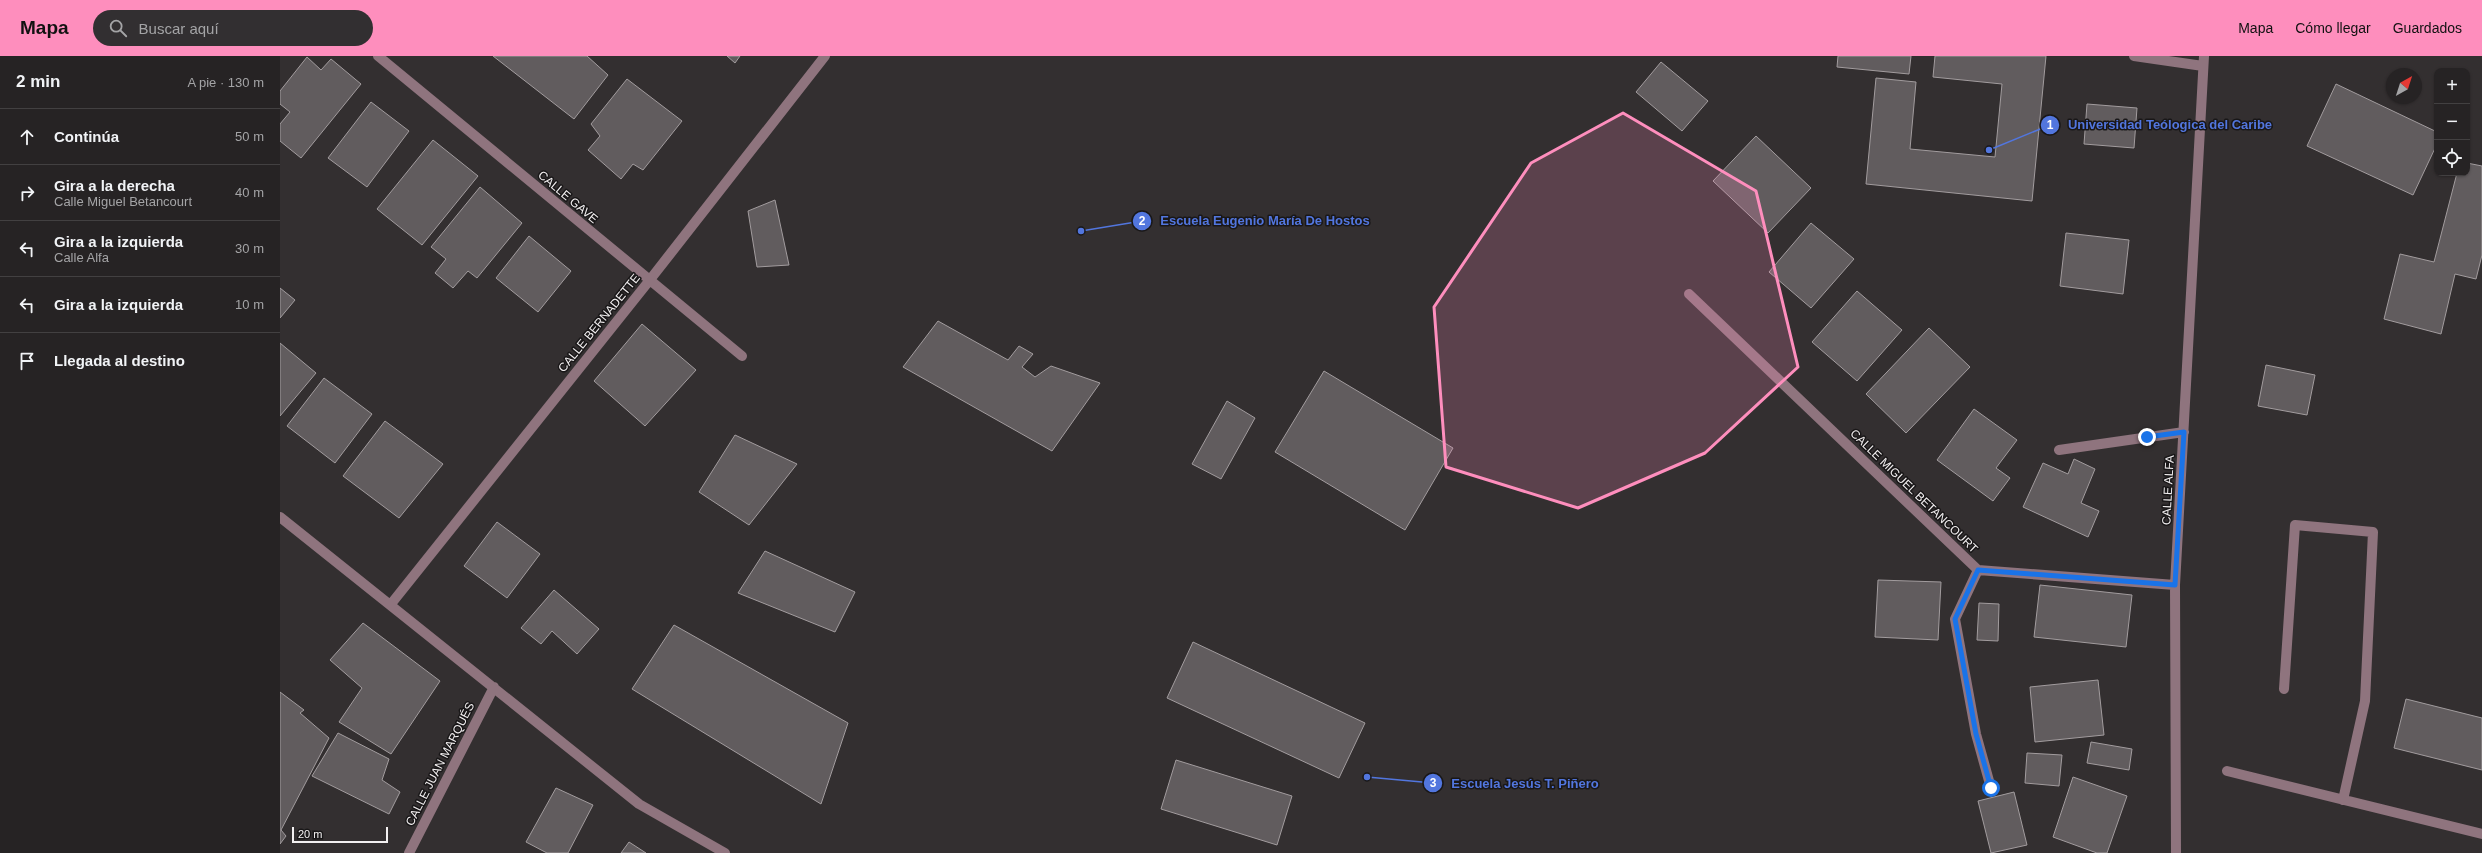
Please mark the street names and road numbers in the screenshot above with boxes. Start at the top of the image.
street label: CALLE GAVE [535,168,601,226]
street label: CALLE BERNADETTE [555,271,643,375]
street label: CALLE MIGUEL BETANCOURT [1847,426,1981,556]
street label: CALLE ALFA [2159,455,2177,525]
street label: CALLE JUAN MARQUÉS [402,699,477,828]

